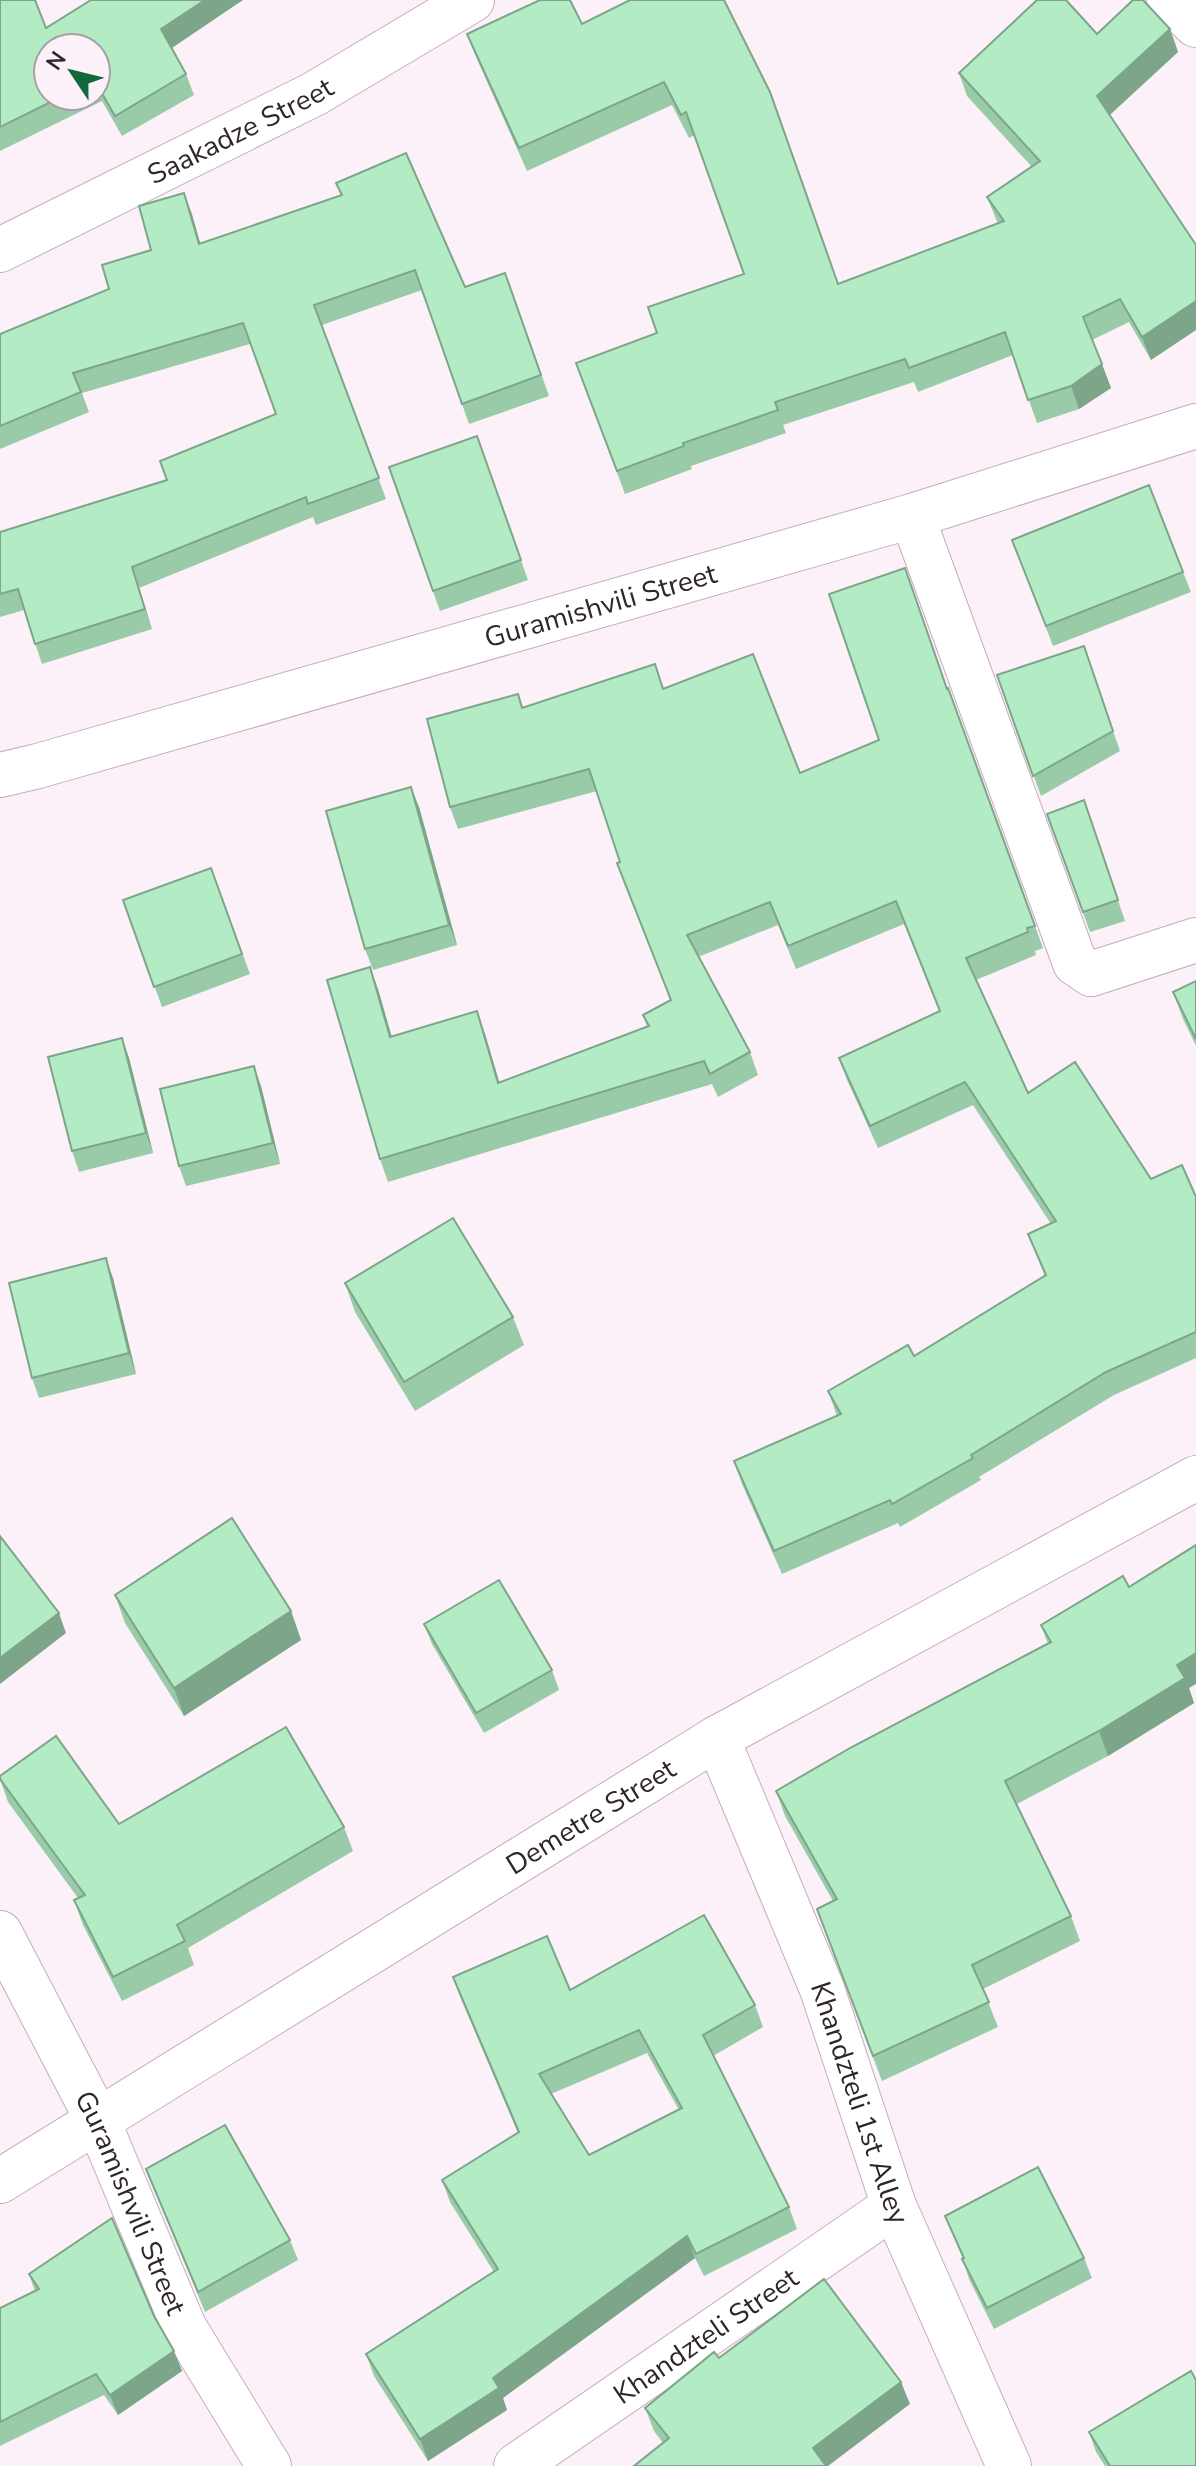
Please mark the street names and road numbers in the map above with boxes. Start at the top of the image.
street label: Saakadze Street [141,69,341,194]
street label: Guramishvili Street [480,555,721,657]
street label: Demetre Street [499,1750,683,1884]
street label: Khandzteli 1st Alley [801,1977,918,2231]
street label: Guramishvili Street [66,2084,195,2321]
street label: Khandzteli Street [606,2259,806,2413]

